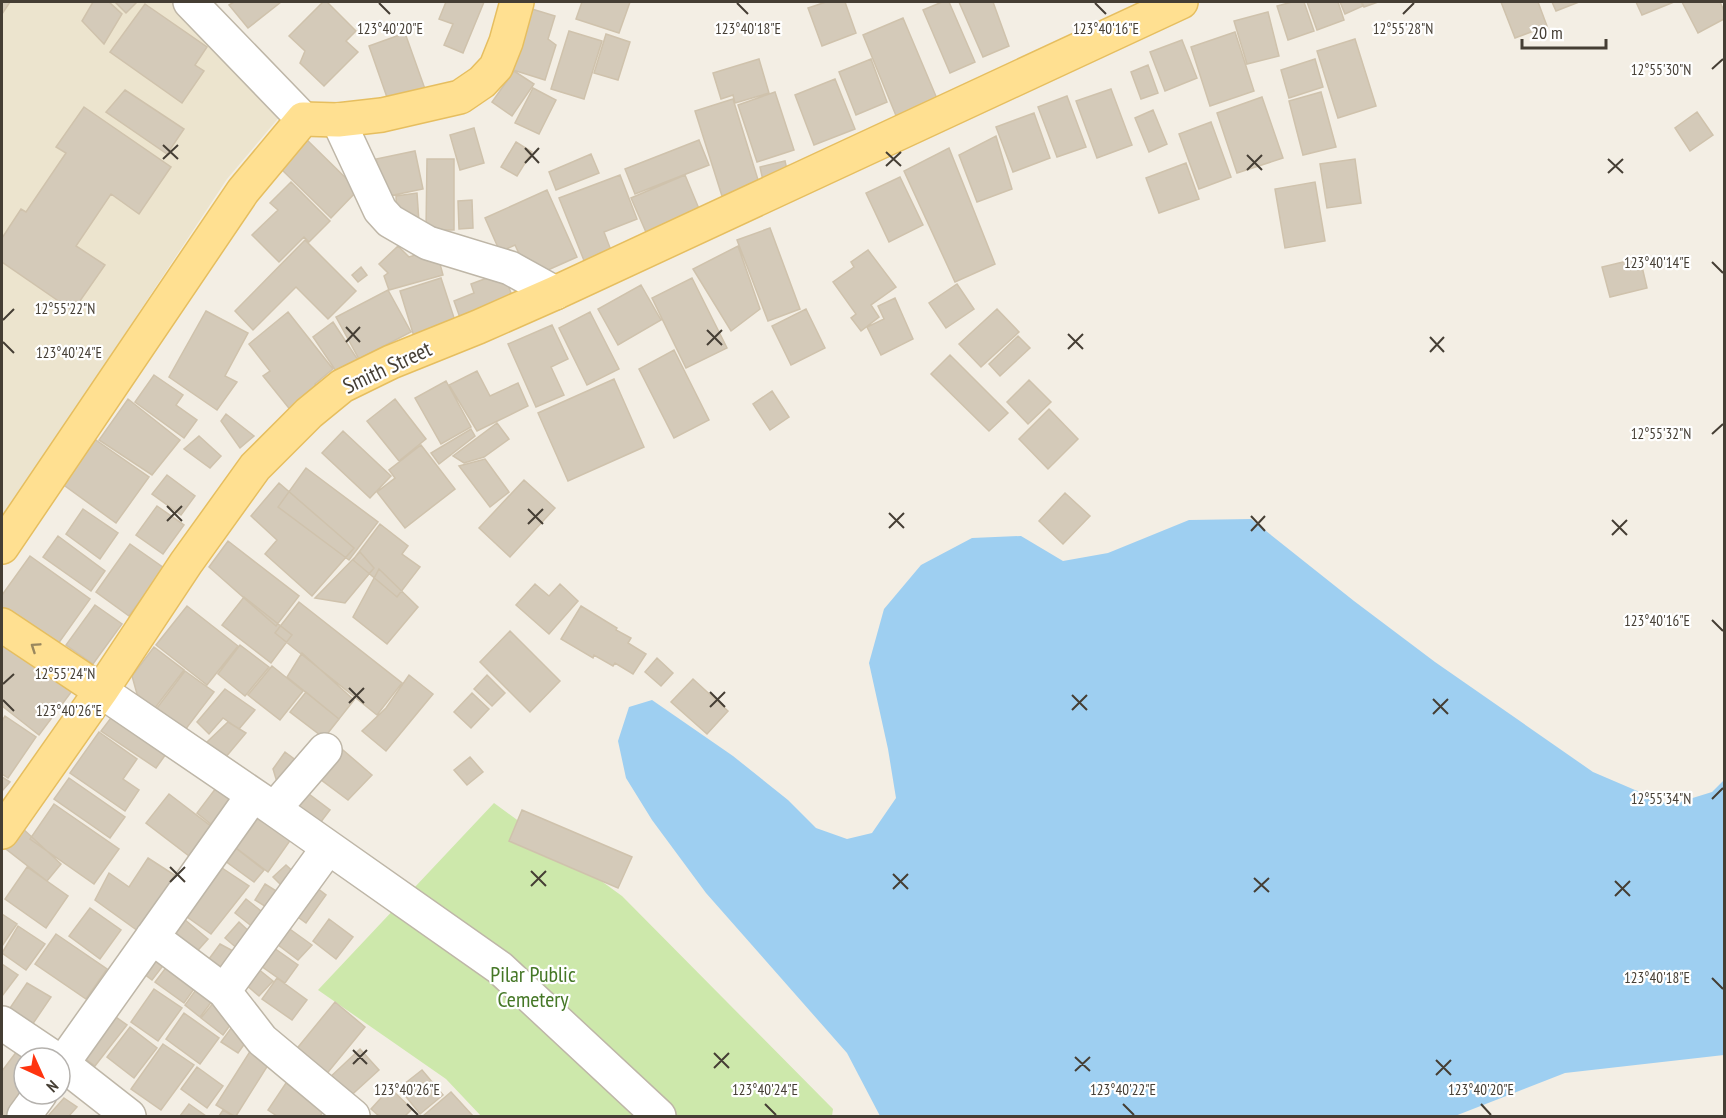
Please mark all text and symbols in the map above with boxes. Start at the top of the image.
scale bar [1522,12,1606,50]
text: 123°40'20"E [357,19,423,38]
text: 123°40'18"E [715,19,781,38]
text: 123°40'16"E [1073,19,1139,38]
text: 12°55'28"N [1373,19,1433,38]
text: 20 m [1531,21,1563,44]
text: 12°55'30"N [1631,60,1691,79]
text: 123°40'14"E [1624,253,1690,272]
text: 12°55'22"N [35,299,95,318]
street label: Smith Street [338,334,436,400]
text: 123°40'24"E [36,343,102,362]
text: 12°55'32"N [1631,424,1691,443]
text: 123°40'16"E [1624,611,1690,630]
one-way arrow [31,643,42,654]
text: 12°55'24"N [35,664,95,683]
text: 123°40'26"E [36,701,102,720]
text: 12°55'34"N [1631,789,1691,808]
park label: Pilar Public Cemetery [490,960,576,1013]
text: 123°40'18"E [1624,968,1690,987]
north arrow [12,1046,72,1106]
text: N [42,1076,63,1097]
text: 123°40'26"E [374,1080,440,1099]
text: 123°40'24"E [732,1080,798,1099]
text: 123°40'22"E [1090,1080,1156,1099]
text: 123°40'20"E [1448,1080,1514,1099]

